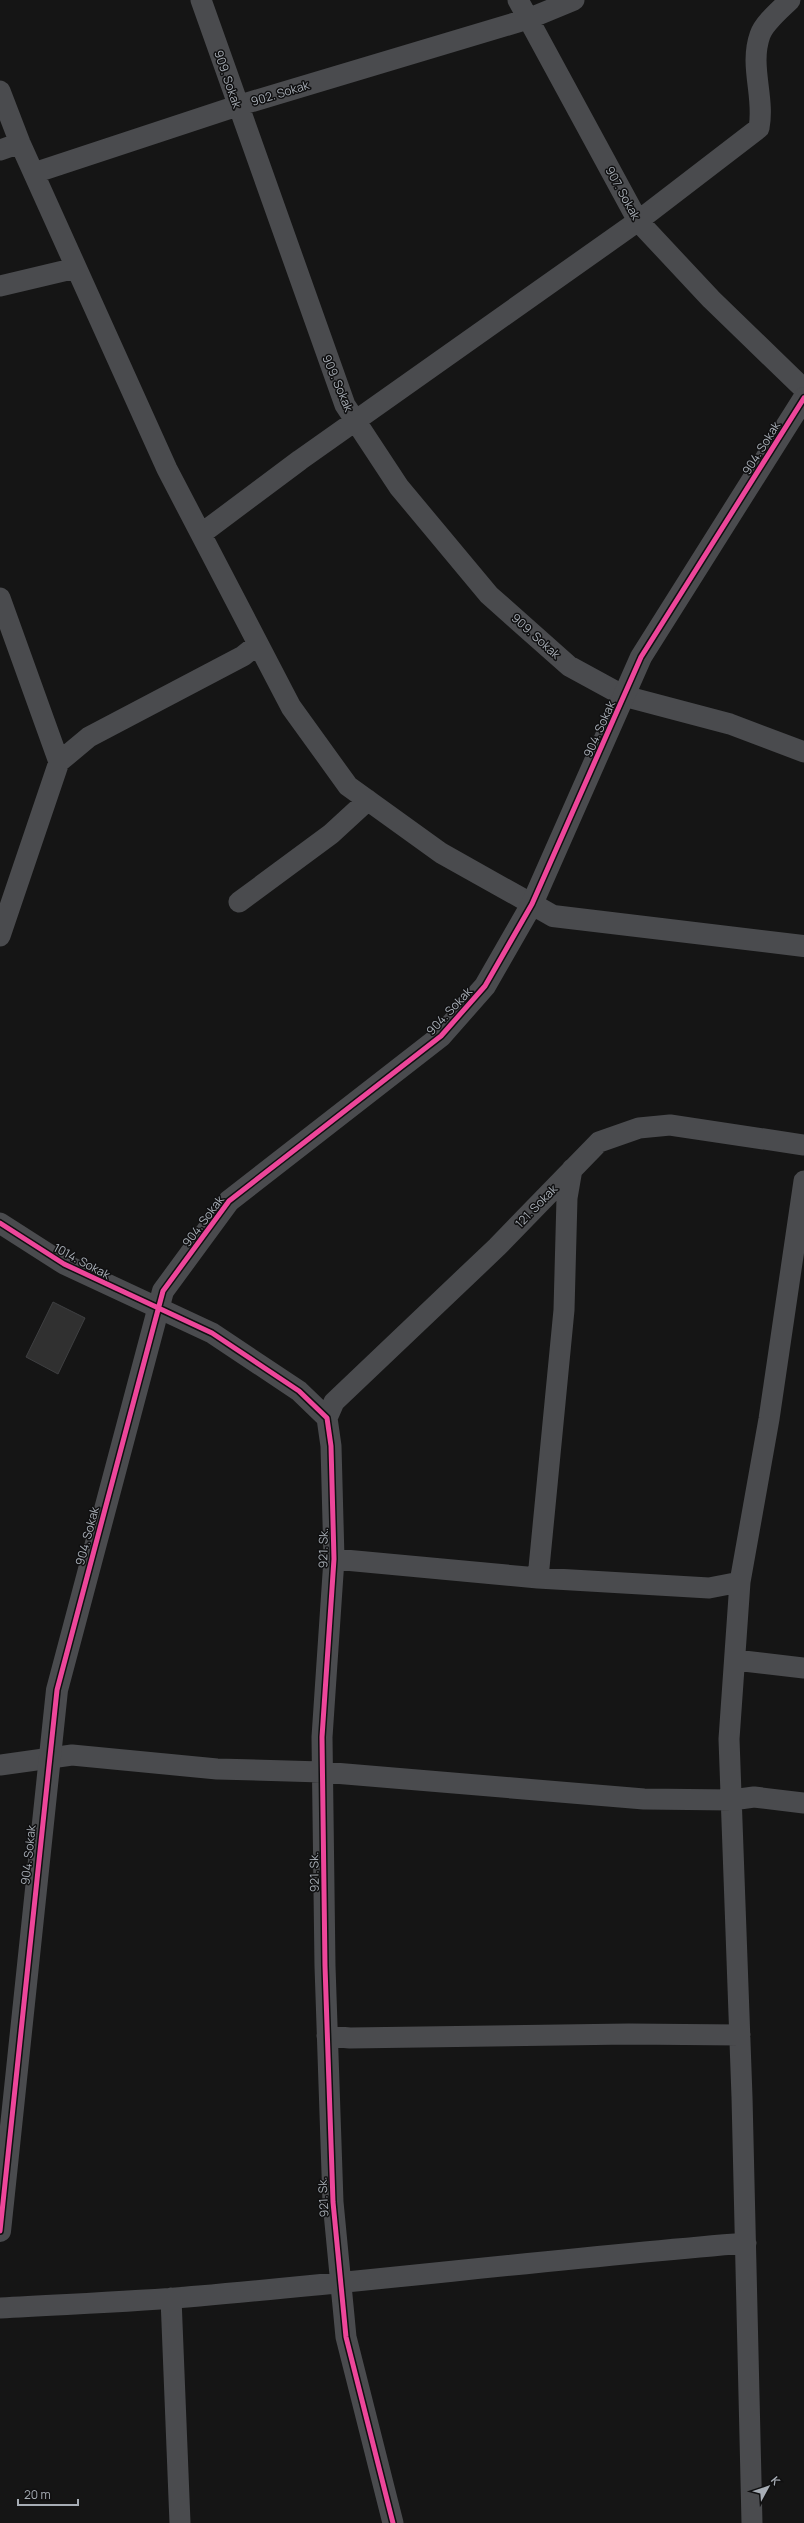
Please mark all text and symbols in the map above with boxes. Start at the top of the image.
street label: 909. Sokak [210,48,246,111]
street label: 902. Sokak [249,76,312,110]
street label: 907. Sokak [601,163,645,224]
street label: 909. Sokak [318,352,358,415]
street label: 904. Sokak [738,417,785,478]
street label: 909. Sokak [508,609,565,663]
street label: 904. Sokak [579,697,619,760]
street label: 904. Sokak [422,982,476,1039]
street label: 121. Sokak [511,1180,562,1231]
street label: 904. Sokak [178,1191,229,1250]
street label: 1014. Sokak [51,1239,114,1284]
street label: 904. Sokak [71,1504,103,1567]
street label: 921. Sk. [314,1528,332,1568]
street label: 904. Sokak [16,1823,40,1886]
street label: 921. Sk. [305,1852,323,1892]
street label: 921. Sk. [313,2176,333,2218]
north arrow [748,2467,788,2507]
text: K [768,2473,785,2488]
scale bar [18,2481,78,2507]
text: 20 m [24,2486,51,2503]

